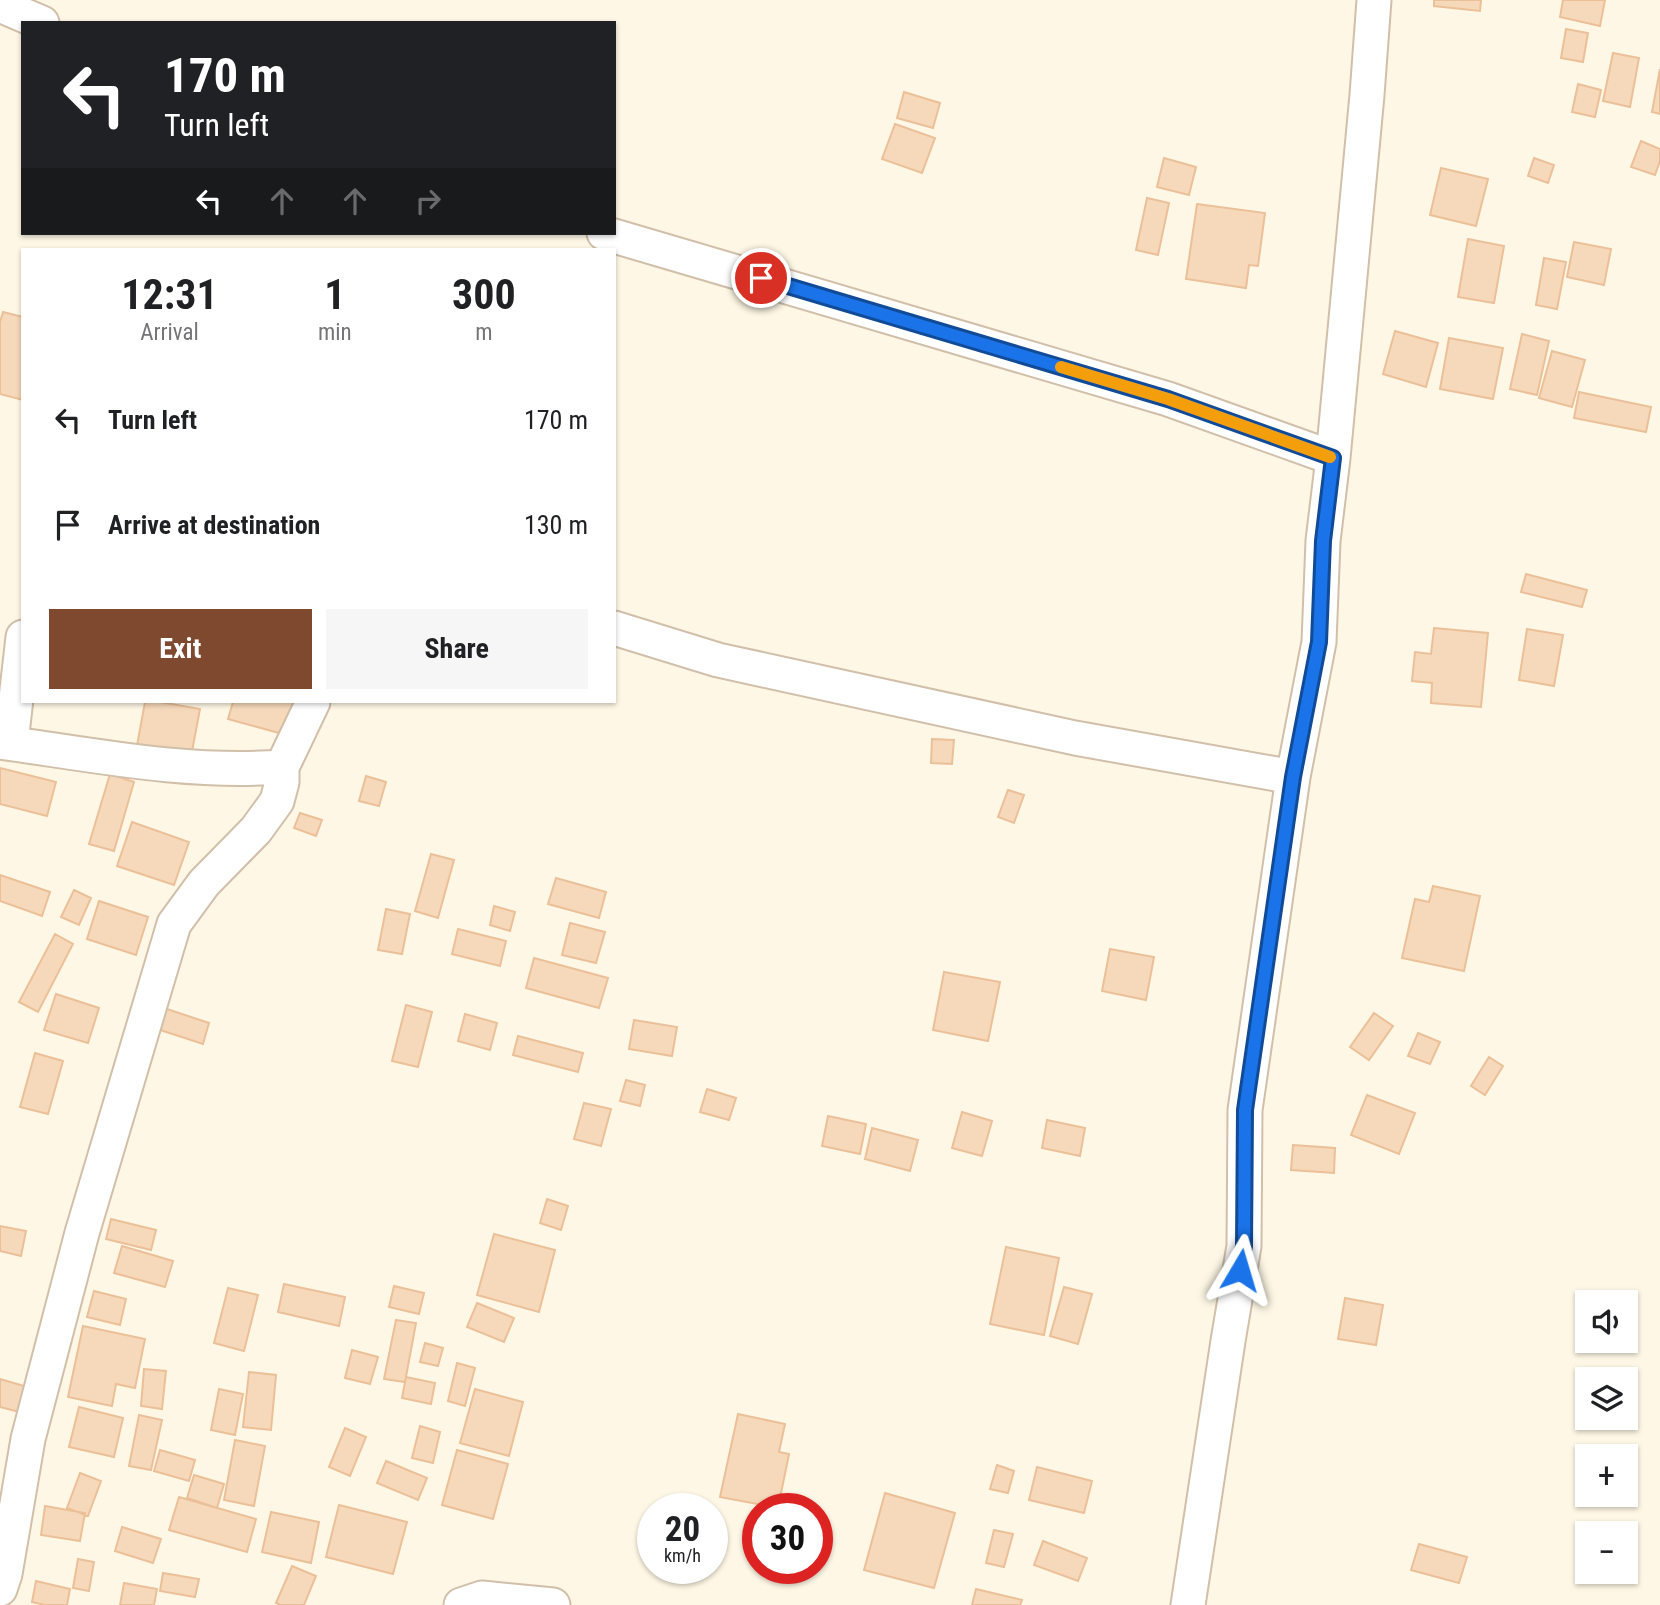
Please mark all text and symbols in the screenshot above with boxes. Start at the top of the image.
text: 170 m [164,47,286,104]
icon: left [49,49,140,140]
text: Turn left [164,106,269,144]
icon: left [190,182,228,220]
icon: ahead [263,182,301,220]
icon: ahead [336,182,374,220]
icon: right [409,182,447,220]
pin [731,248,791,308]
icon: arrive [742,259,780,297]
text: 12:31 [121,270,218,319]
text: 1 [324,270,345,319]
text: 300 [452,270,516,319]
text: Arrival [140,319,199,346]
text: min [318,319,352,346]
text: m [475,319,492,346]
icon: left [49,401,87,439]
text: Turn left [108,405,197,435]
text: 170 m [524,405,588,435]
icon: arrive [49,506,87,544]
text: Arrive at destination [108,510,320,540]
text: 130 m [524,510,588,540]
button: Exit [49,609,312,689]
button: Share [326,609,588,689]
position arrow [1203,1233,1277,1307]
map controls [1575,1290,1638,1584]
button: sound [1575,1290,1638,1353]
button: layers [1575,1367,1638,1430]
button: + [1575,1444,1638,1507]
speed limit sign: 30 [742,1493,833,1584]
text: 20 [665,1509,700,1550]
button: − [1575,1521,1638,1584]
text: km/h [664,1545,701,1566]

